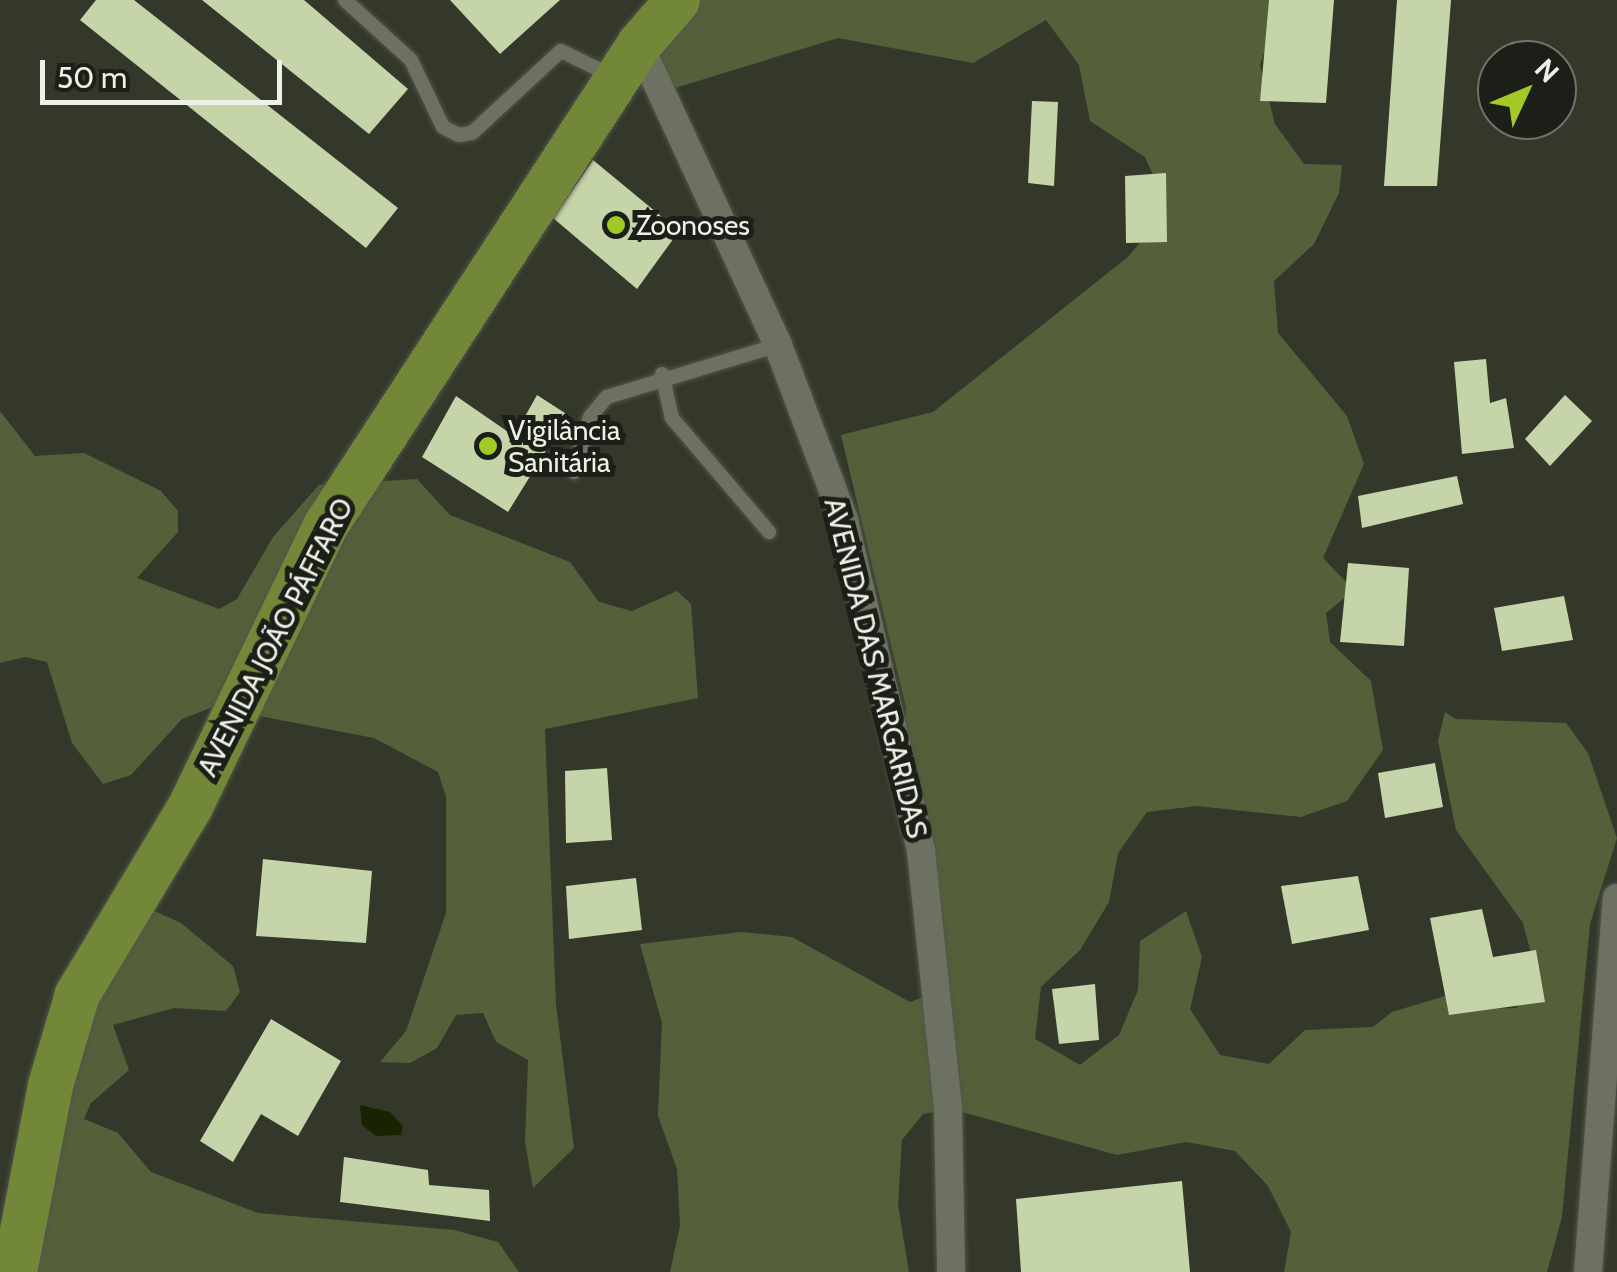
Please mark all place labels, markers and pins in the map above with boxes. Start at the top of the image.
place label: Zoonoses [636,208,750,242]
marker: Zoonoses [605,214,627,236]
place label: Vigilância Sanitária [508,413,620,479]
marker: Vigilância Sanitária [477,435,499,457]

